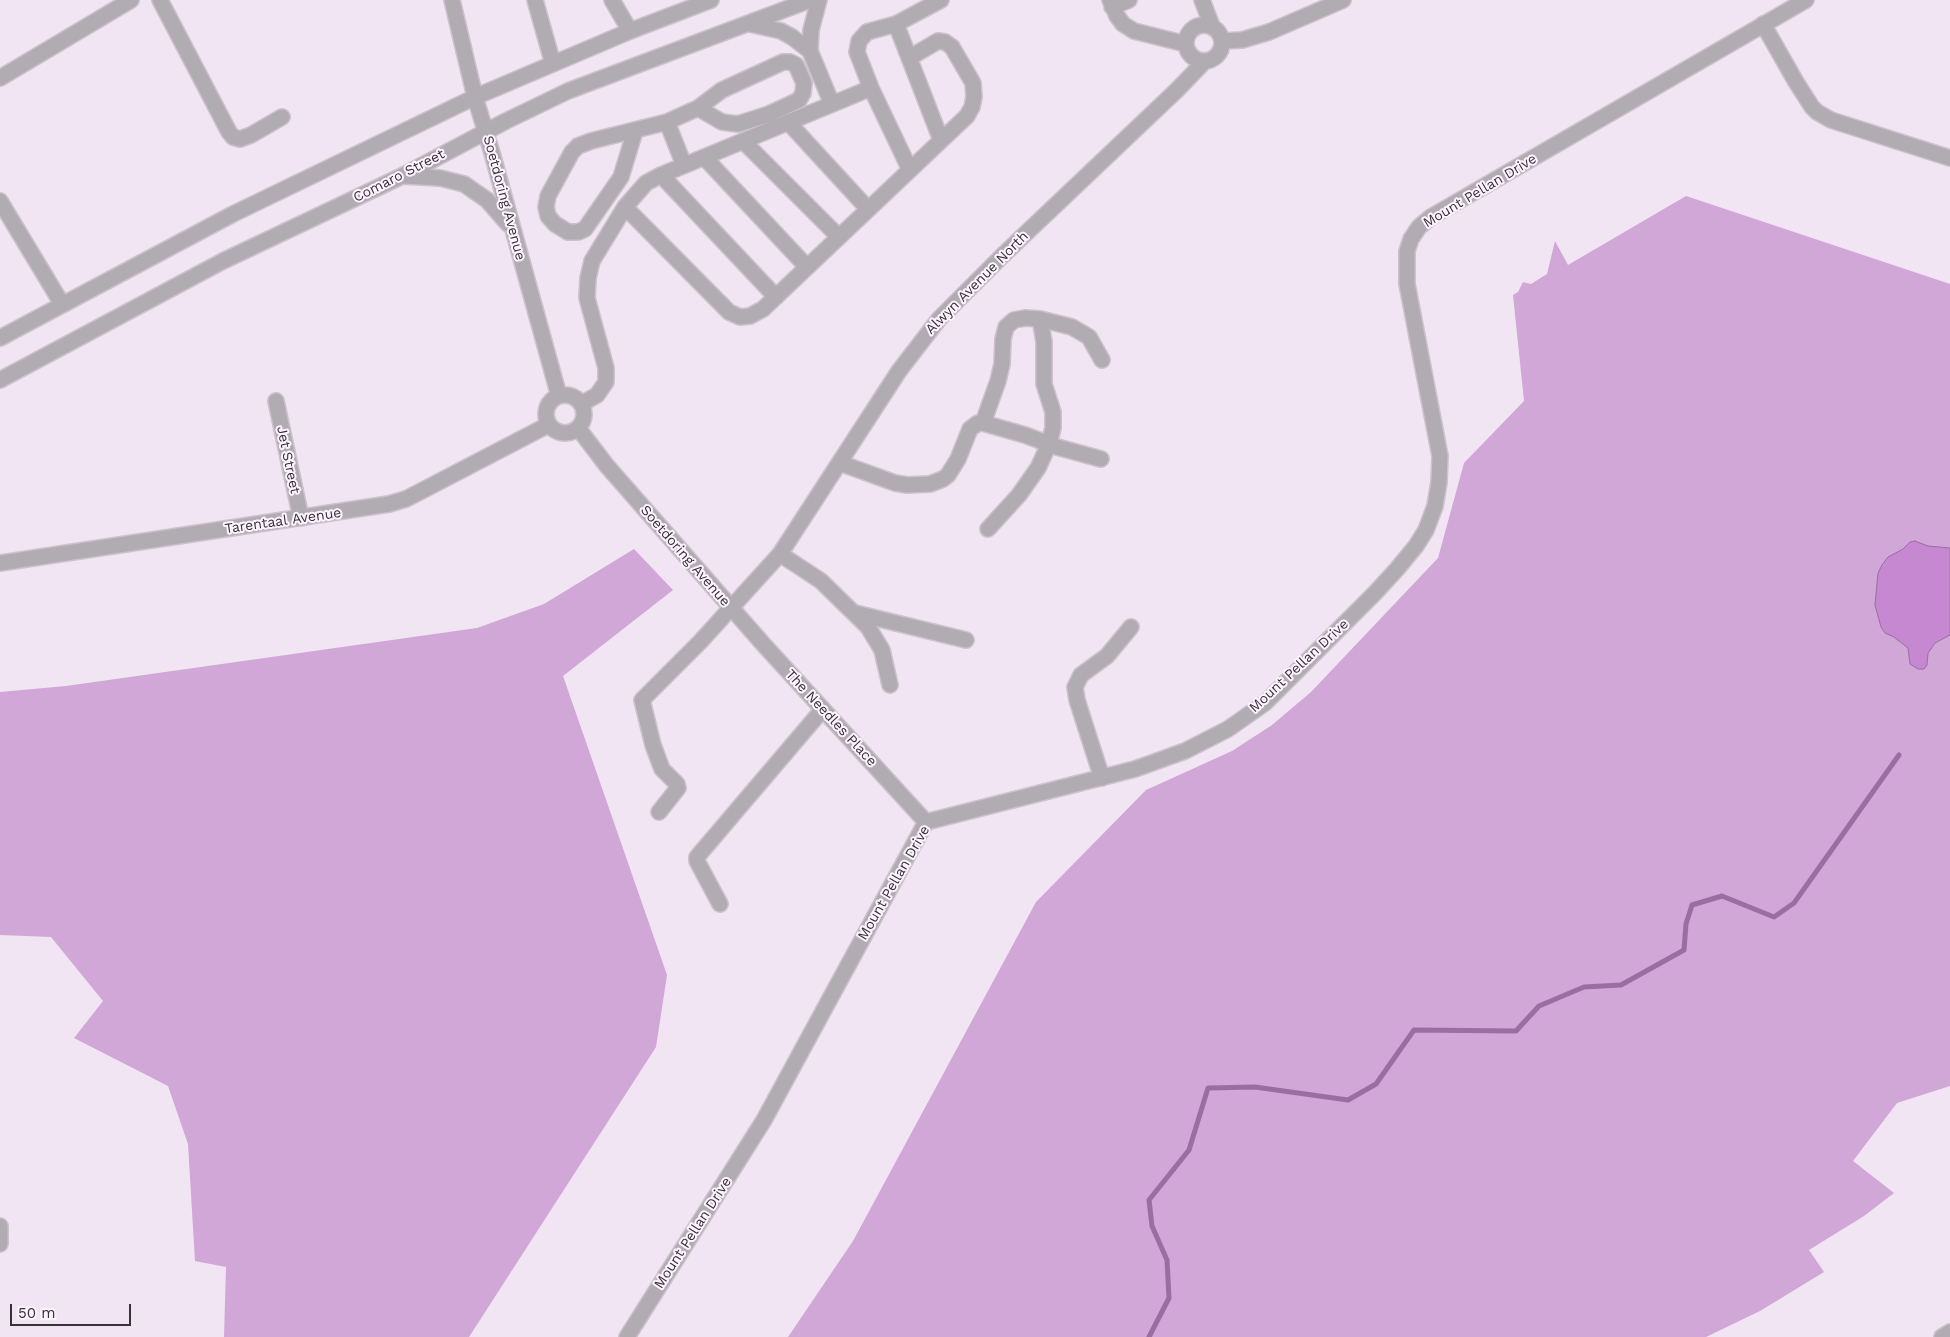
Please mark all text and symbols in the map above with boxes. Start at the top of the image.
street label: Soetdoring Avenue [479,134,529,262]
street label: Comaro Street [351,146,447,206]
street label: Mount Pellan Drive [1420,150,1540,232]
street label: Alwyn Avenue North [922,228,1032,338]
street label: Jet Street [273,425,303,495]
street label: Soetdoring Avenue [637,502,733,610]
street label: Tarentaal Avenue [224,505,342,537]
street label: Mount Pellan Drive [1246,616,1352,716]
street label: The Needles Place [782,666,880,770]
street label: Mount Pellan Drive [854,823,934,943]
street label: Mount Pellan Drive [651,1174,735,1292]
scale bar [12,1294,134,1326]
text: 50 m [18,1304,55,1322]

